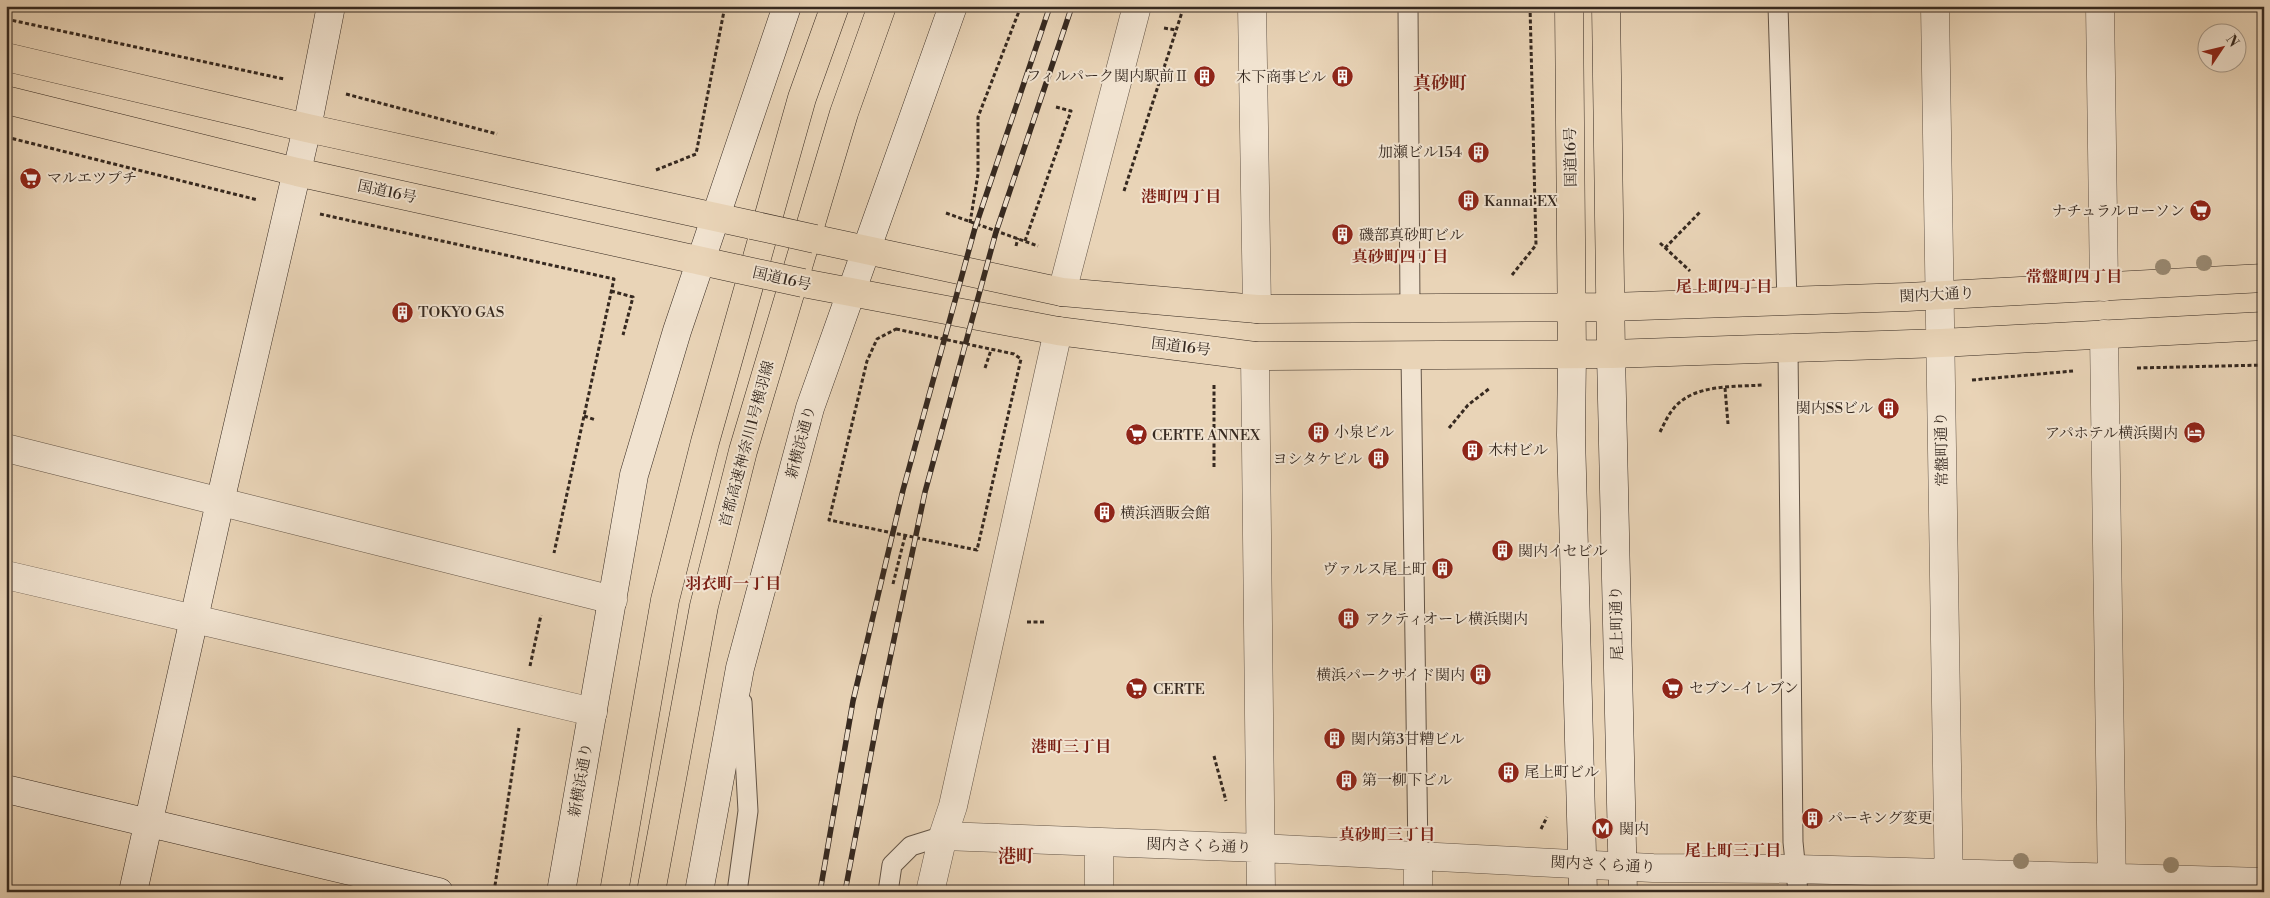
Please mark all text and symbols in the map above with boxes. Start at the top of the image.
north arrow [2198,22,2248,72]
text: N [2221,31,2242,51]
building icon: フィルパーク関内駅前Ⅱ [1193,64,1217,88]
building icon: 木下商事ビル [1330,65,1354,89]
place label: フィルパーク関内駅前Ⅱ [1026,67,1189,86]
place label: 木下商事ビル [1236,68,1326,87]
district label: 真砂町 [1413,72,1467,95]
street label: 国道16号 [1561,127,1581,187]
building icon: 加瀬ビル154 [1466,140,1490,164]
place label: 加瀬ビル154 [1378,143,1462,162]
supermarket icon: マルエツプチ [19,166,43,190]
place label: マルエツプチ [47,169,137,188]
street label: 国道16号 [356,176,418,208]
district label: 港町四丁目 [1141,187,1221,207]
building icon: Kannai EX [1456,189,1480,213]
place label: Kannai EX [1484,192,1558,211]
supermarket icon: ナチュラルローソン [2189,199,2213,223]
place label: ナチュラルローソン [2051,202,2185,221]
building icon: 磯部真砂町ビル [1331,223,1355,247]
place label: 磯部真砂町ビル [1359,226,1464,245]
district label: 真砂町四丁目 [1352,247,1448,267]
street label: 国道16号 [751,263,813,295]
district label: 常盤町四丁目 [2026,267,2122,287]
district label: 尾上町四丁目 [1676,277,1772,297]
street label: 関内大通り [1899,284,1975,306]
building icon: TOKYO GAS [390,300,414,324]
place label: TOKYO GAS [418,303,504,322]
street label: 国道16号 [1150,334,1212,360]
street label: 首都高速神奈川1号横羽線 [716,359,778,529]
building icon: 関内SSビル [1877,396,1901,420]
place label: 関内SSビル [1796,399,1873,418]
street label: 新横浜通り [782,403,820,481]
street label: 常盤町通り [1932,411,1952,487]
building icon: 小泉ビル [1306,420,1330,444]
hotel icon: アパホテル横浜関内 [2182,421,2206,445]
supermarket icon: CERTE ANNEX [1124,423,1148,447]
place label: 小泉ビル [1334,423,1394,442]
place label: アパホテル横浜関内 [2045,424,2178,443]
place label: CERTE ANNEX [1152,426,1261,445]
building icon: 木村ビル [1460,438,1484,462]
place label: 木村ビル [1488,441,1548,460]
building icon: ヨシタケビル [1366,447,1390,471]
place label: ヨシタケビル [1273,450,1362,469]
building icon: 横浜酒販会館 [1092,501,1116,525]
place label: 横浜酒販会館 [1120,504,1210,523]
building icon: 関内イセビル [1490,539,1514,563]
place label: 関内イセビル [1518,542,1608,561]
building icon: ヴァルス尾上町 [1431,557,1455,581]
place label: ヴァルス尾上町 [1323,560,1427,579]
district label: 羽衣町一丁目 [685,574,781,594]
street label: 尾上町通り [1607,585,1627,661]
building icon: アクティオーレ横浜関内 [1337,607,1361,631]
place label: アクティオーレ横浜関内 [1365,610,1528,629]
building icon: 横浜パークサイド関内 [1469,663,1493,687]
place label: 横浜パークサイド関内 [1316,666,1465,685]
supermarket icon: セブン-イレブン [1661,676,1685,700]
supermarket icon: CERTE [1125,677,1149,701]
place label: セブン-イレブン [1689,679,1799,698]
place label: CERTE [1153,680,1205,699]
building icon: 関内第3甘糟ビル [1323,727,1347,751]
place label: 関内第3甘糟ビル [1351,730,1464,749]
district label: 港町三丁目 [1031,737,1111,757]
street label: 新横浜通り [565,741,597,819]
building icon: 尾上町ビル [1496,760,1520,784]
place label: 尾上町ビル [1524,763,1599,782]
building icon: 第一柳下ビル [1334,768,1358,792]
place label: 第一柳下ビル [1362,771,1452,790]
building icon: パーキング変更 [1800,806,1824,830]
place label: パーキング変更 [1828,809,1933,828]
metro station icon: 関内 [1591,817,1615,841]
place label: 関内 [1619,820,1649,839]
district label: 真砂町三丁目 [1339,825,1435,845]
street label: 関内さくら通り [1146,835,1252,857]
district label: 尾上町三丁目 [1685,841,1781,861]
district label: 港町 [998,845,1034,868]
street label: 関内さくら通り [1550,853,1656,877]

